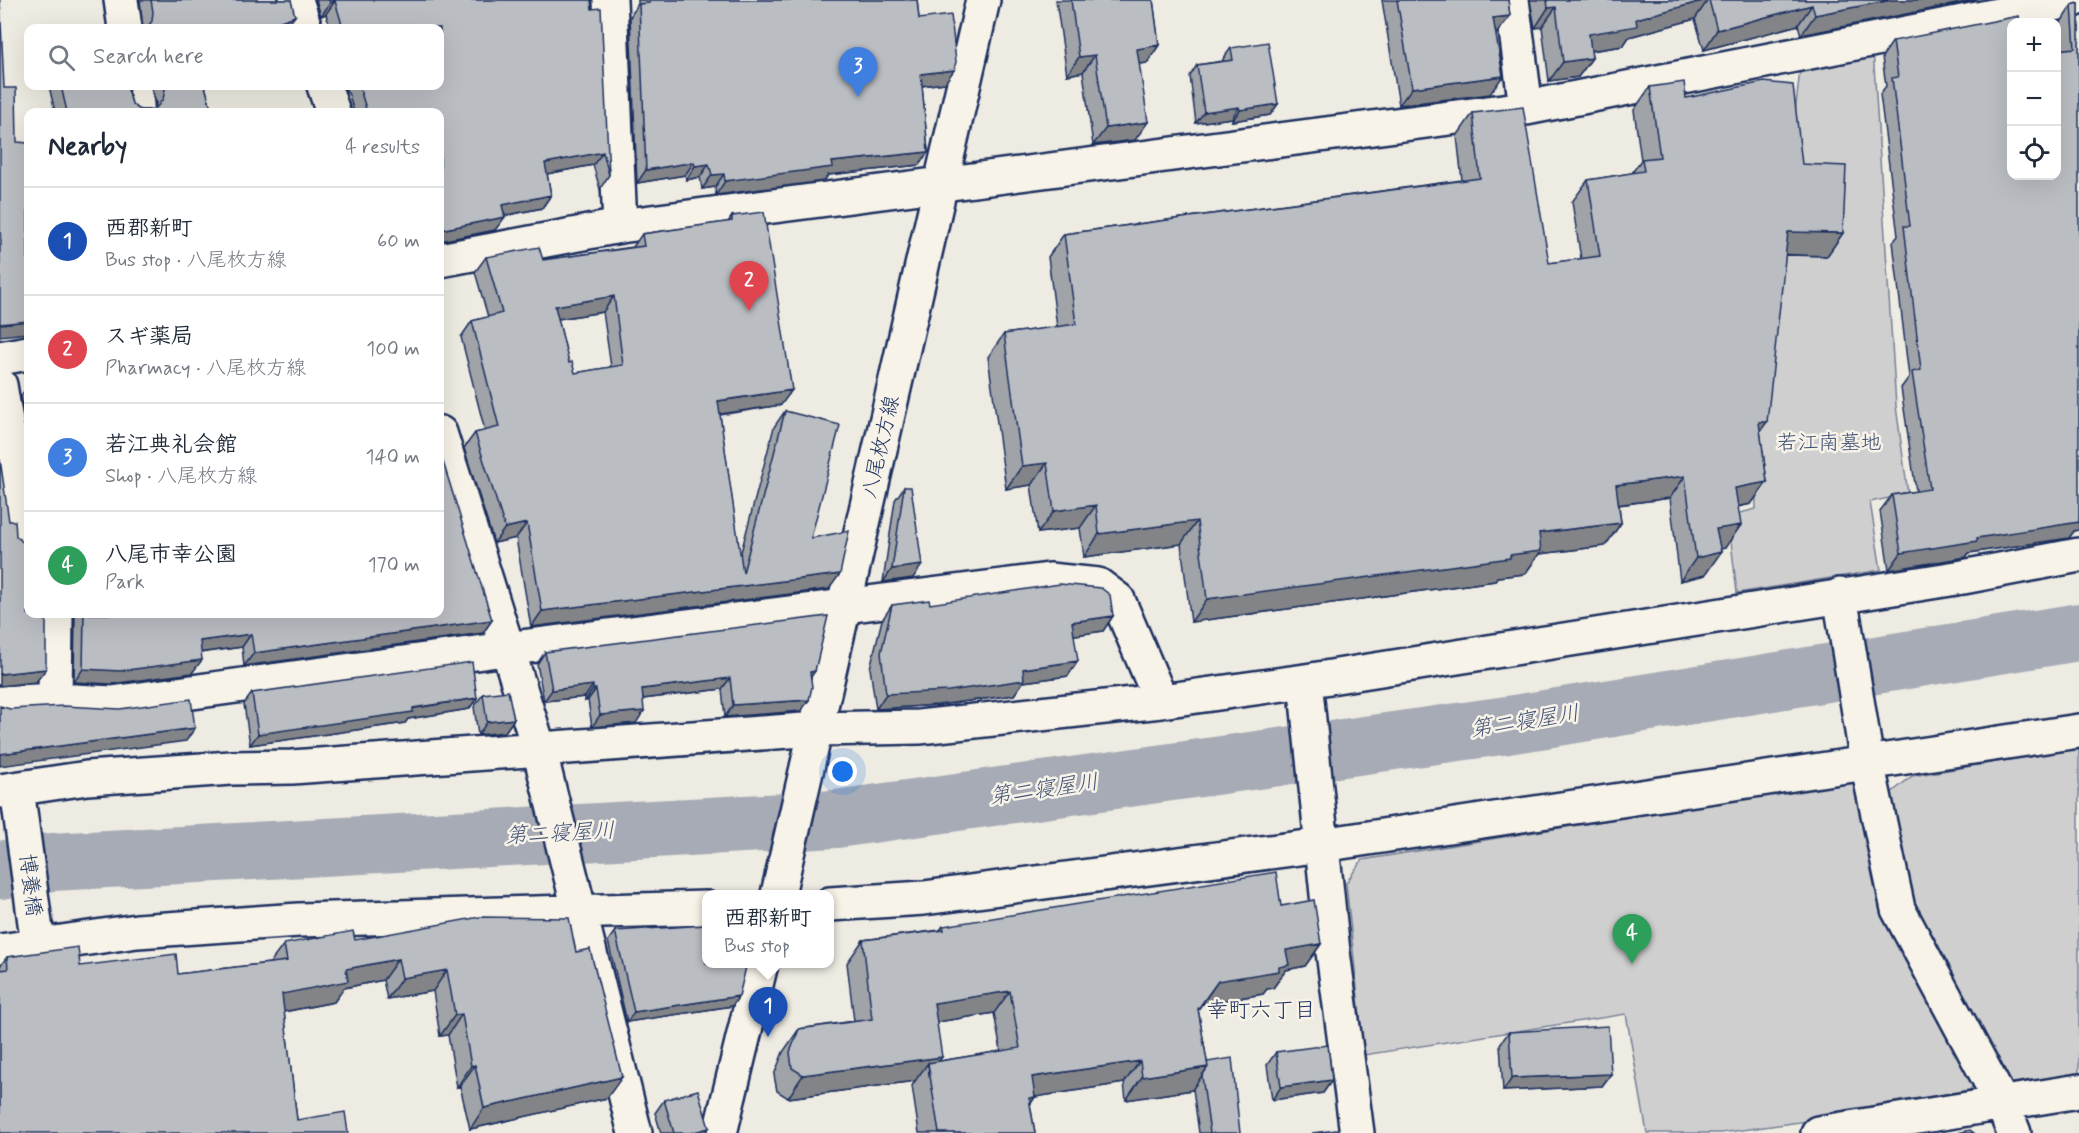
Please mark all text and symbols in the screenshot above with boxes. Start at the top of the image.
map controls [2007,18,2061,180]
button: + [2007,18,2061,72]
search box [24,24,444,90]
icon: search [45,41,78,74]
text: Search here [93,43,204,71]
pin: 3 [838,48,878,97]
button: − [2007,72,2061,126]
button: locate [2007,126,2061,180]
text: Nearby [48,130,127,164]
text: 4 results [345,134,420,161]
text: 西郡新町 [105,215,193,243]
text: 1 [63,228,72,255]
text: 60 m [377,228,420,255]
text: Bus stop · 八尾枚方線 [105,247,287,274]
pin: 2 [730,262,768,311]
text: スギ薬局 [105,323,193,351]
text: 2 [63,336,72,363]
text: 100 m [366,336,420,363]
text: Pharmacy · 八尾枚方線 [105,355,306,382]
street label: 八尾枚方線 [856,393,906,501]
park label: 若江南墓地 [1777,429,1882,457]
text: 若江典礼会館 [105,431,237,459]
text: 3 [63,444,72,471]
text: 140 m [366,444,420,471]
text: Shop · 八尾枚方線 [105,463,257,490]
text: 八尾市幸公園 [105,541,237,569]
text: 4 [62,552,73,579]
text: 170 m [368,552,420,579]
text: Park [105,569,145,596]
water label: 第二寝屋川 [1468,700,1582,744]
your location [828,757,857,786]
water label: 第二寝屋川 [988,768,1100,812]
water label: 第二寝屋川 [504,817,616,851]
street label: 博養橋 [12,852,48,918]
popup [702,890,834,968]
text: 西郡新町 [724,905,812,933]
pin: 4 [1612,914,1652,964]
text: Bus stop [724,933,790,960]
pin: 1 [748,988,788,1037]
district label: 幸町六丁目 [1206,997,1316,1025]

